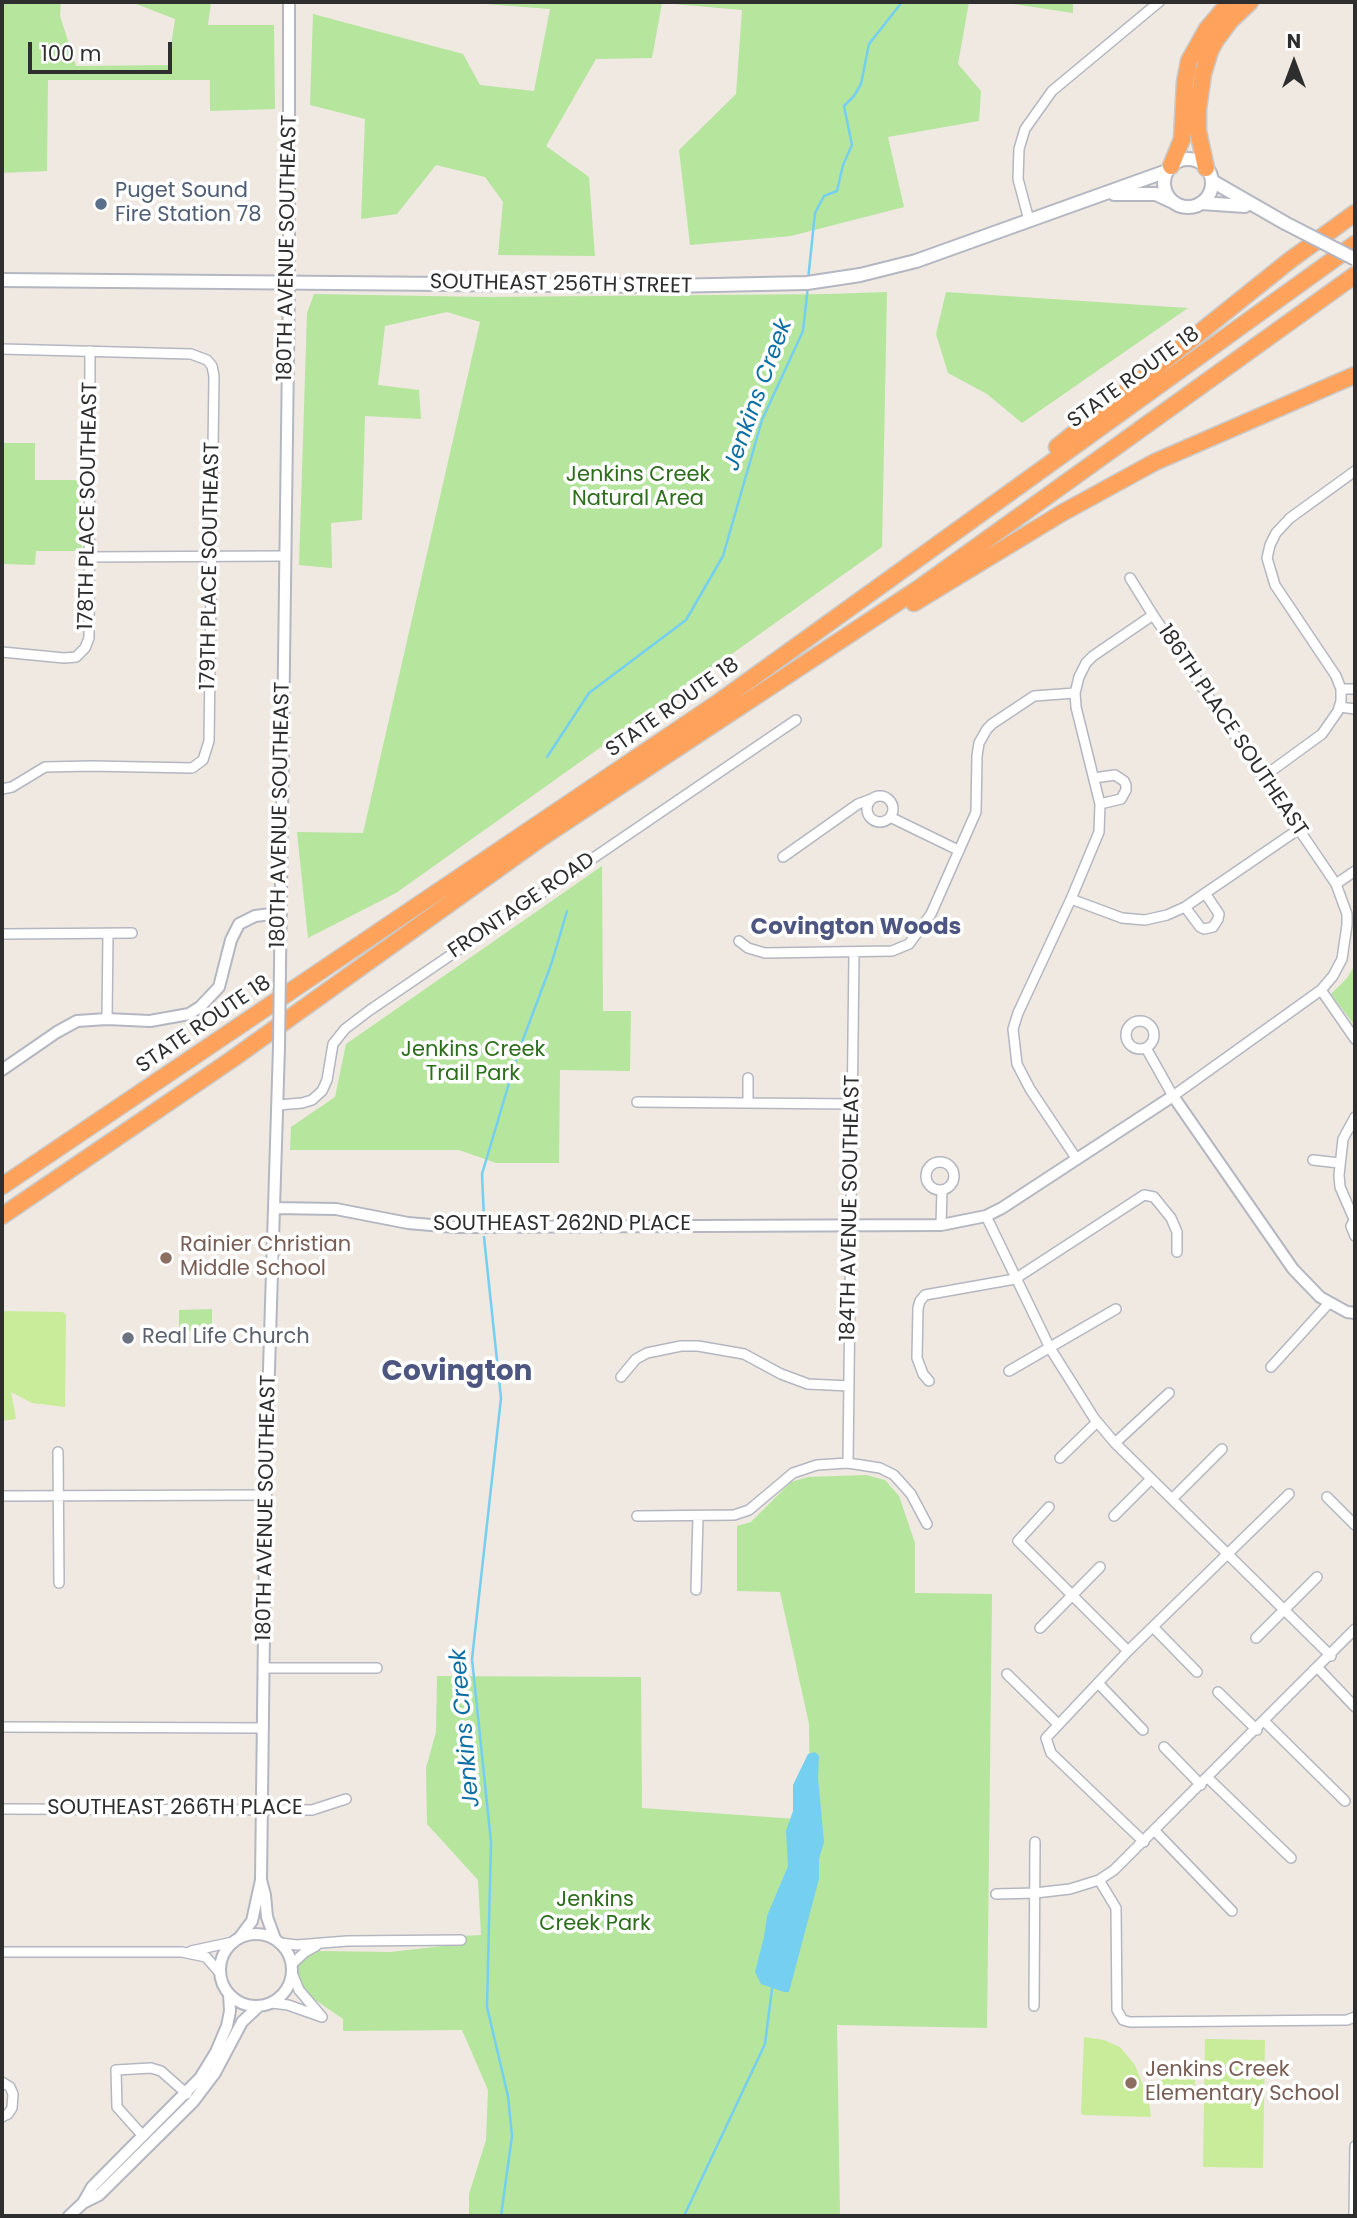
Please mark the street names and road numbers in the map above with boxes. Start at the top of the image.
street label: 180TH AVENUE SOUTHEAST [273,114,303,382]
street label: SOUTHEAST 256TH STREET [430,270,692,300]
street label: STATE ROUTE 18 [1063,322,1205,434]
street label: 178TH PLACE SOUTHEAST [74,382,104,630]
street label: 179TH PLACE SOUTHEAST [196,442,226,690]
street label: 186TH PLACE SOUTHEAST [1152,620,1312,842]
street label: STATE ROUTE 18 [602,653,744,763]
street label: 180TH AVENUE SOUTHEAST [266,681,296,949]
street label: FRONTAGE ROAD [444,848,600,964]
street label: STATE ROUTE 18 [132,971,276,1079]
street label: 184TH AVENUE SOUTHEAST [836,1074,866,1342]
street label: SOUTHEAST 262ND PLACE [433,1212,691,1238]
street label: 180TH AVENUE SOUTHEAST [252,1374,282,1642]
street label: SOUTHEAST 266TH PLACE [47,1796,303,1822]

